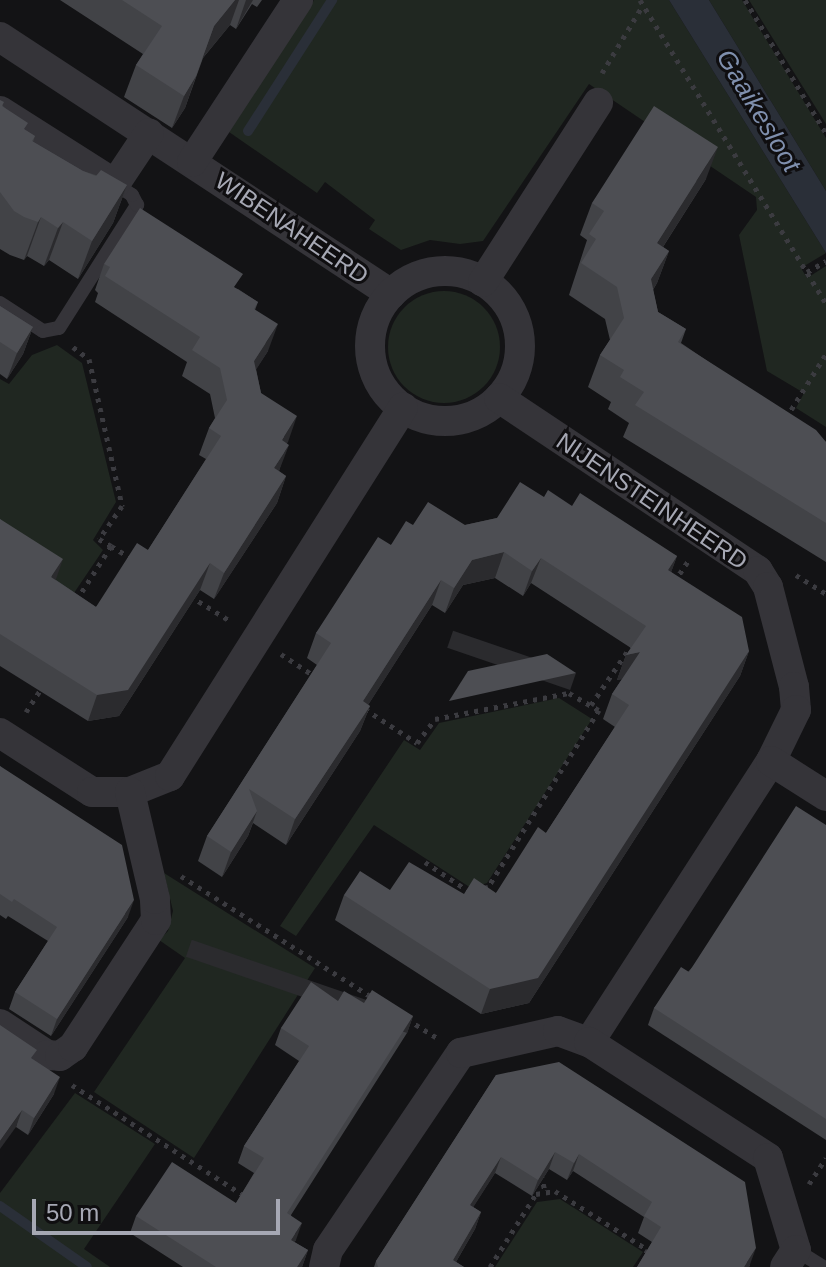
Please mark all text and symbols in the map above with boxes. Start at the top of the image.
water label: Gaaikesloot [709,44,807,178]
street label: WIBENAHEERD [210,166,374,290]
street label: NIJENSTEINHEERD [551,426,753,576]
scale bar [36,1183,284,1233]
text: 50 m [46,1199,99,1226]

